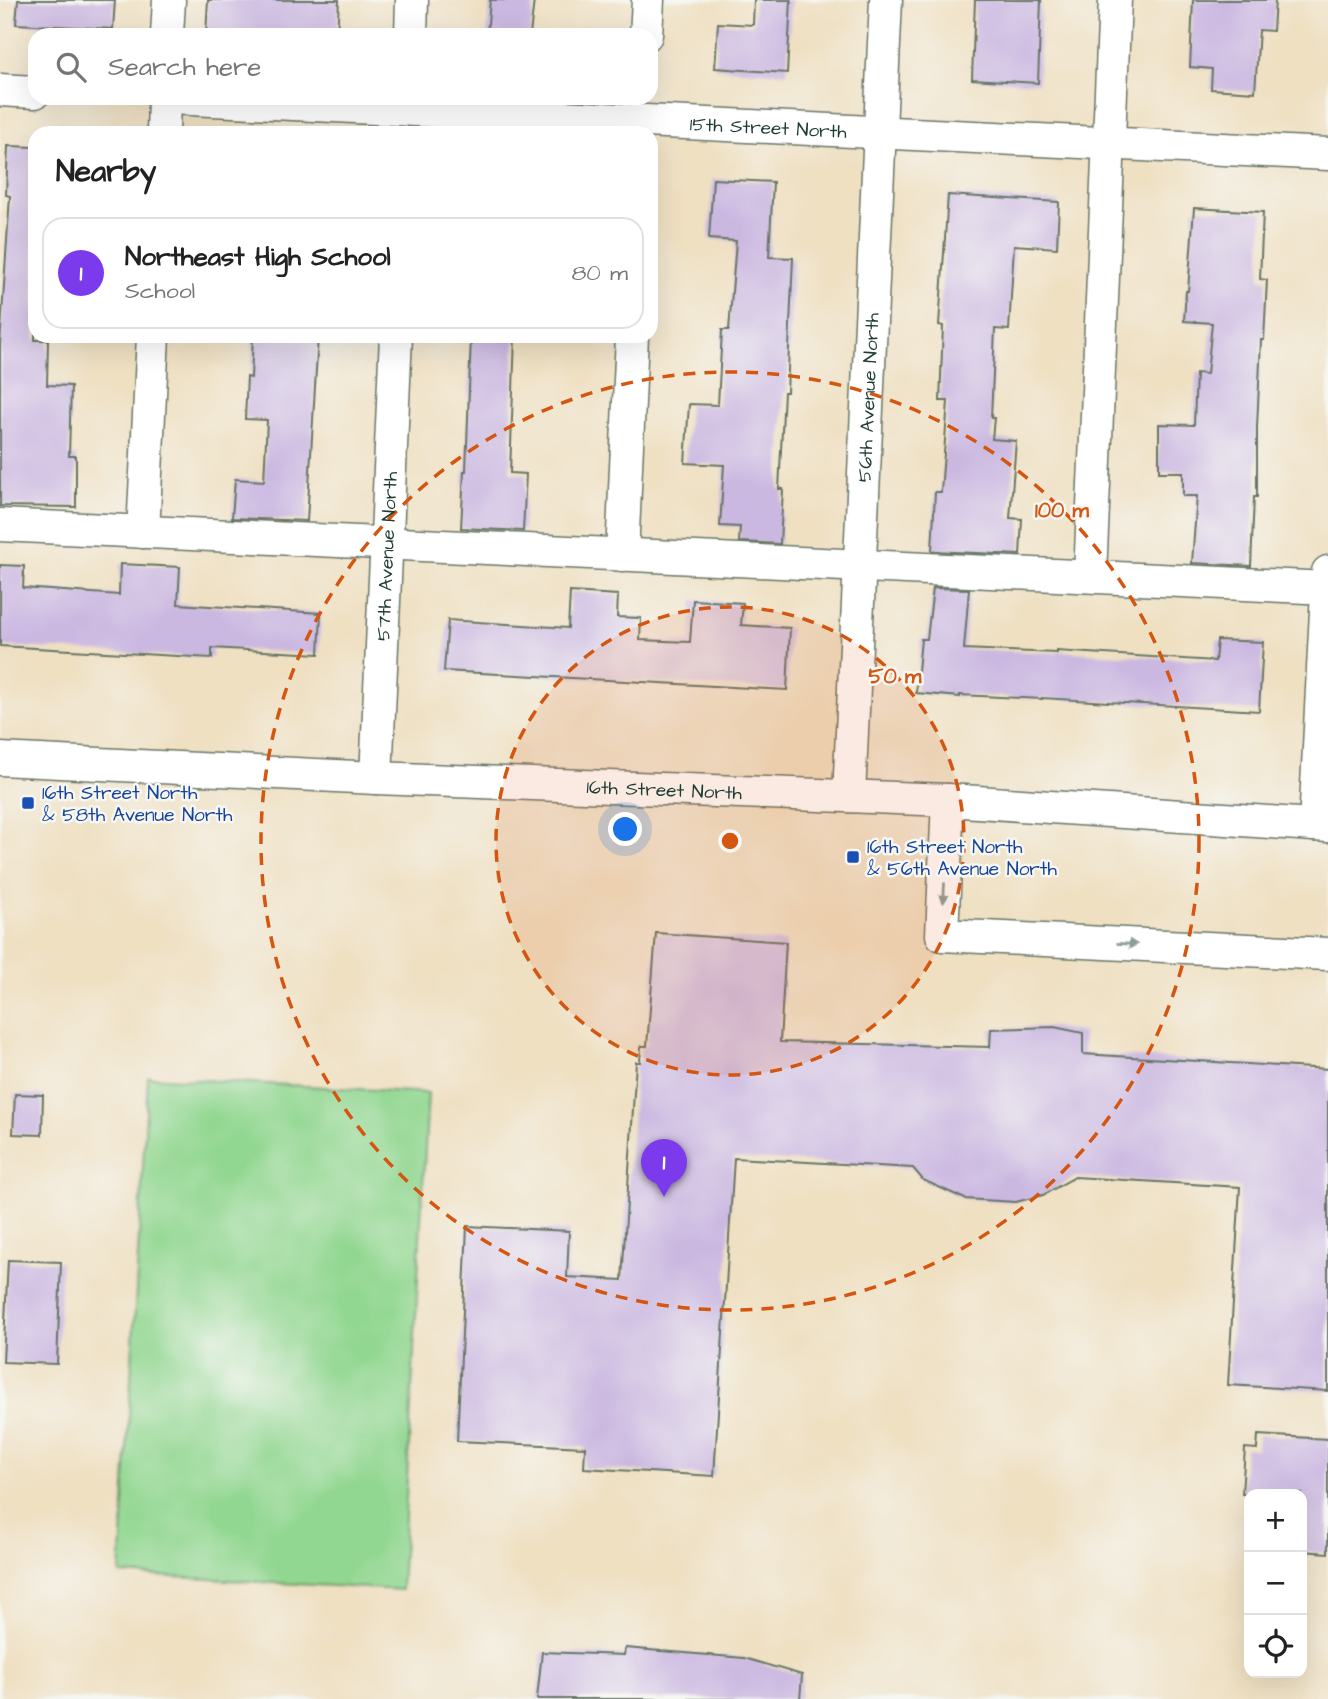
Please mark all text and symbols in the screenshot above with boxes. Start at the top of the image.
search box [28,28,658,105]
icon: search [52,48,90,86]
text: Search here [108,49,261,85]
street label: 15th Street North [689,111,848,146]
text: Nearby [56,151,156,193]
text: Northeast High School [125,239,391,275]
text: 1 [80,257,82,289]
text: 80 m [571,257,628,289]
text: School [125,275,195,307]
street label: 56th Avenue North [852,312,886,483]
street label: 57th Avenue North [370,470,405,642]
text: 100 m [1035,496,1090,525]
text: 50 m [869,662,922,691]
street label: 16th Street North [586,774,743,807]
place label: 16th Street North & 58th Avenue North [42,780,233,829]
marker: 16th Street North & 58th Avenue North [20,795,36,811]
your location [608,812,642,846]
centre of rings [718,829,742,853]
place label: 16th Street North & 56th Avenue North [867,834,1058,883]
marker: 16th Street North & 56th Avenue North [845,849,861,865]
one-way arrow [939,882,950,904]
one-way arrow [1116,939,1138,950]
pin: 1 [641,1139,687,1197]
map controls [1244,1489,1307,1678]
button: + [1244,1489,1307,1552]
button: − [1244,1552,1307,1615]
button: locate [1244,1615,1307,1678]

